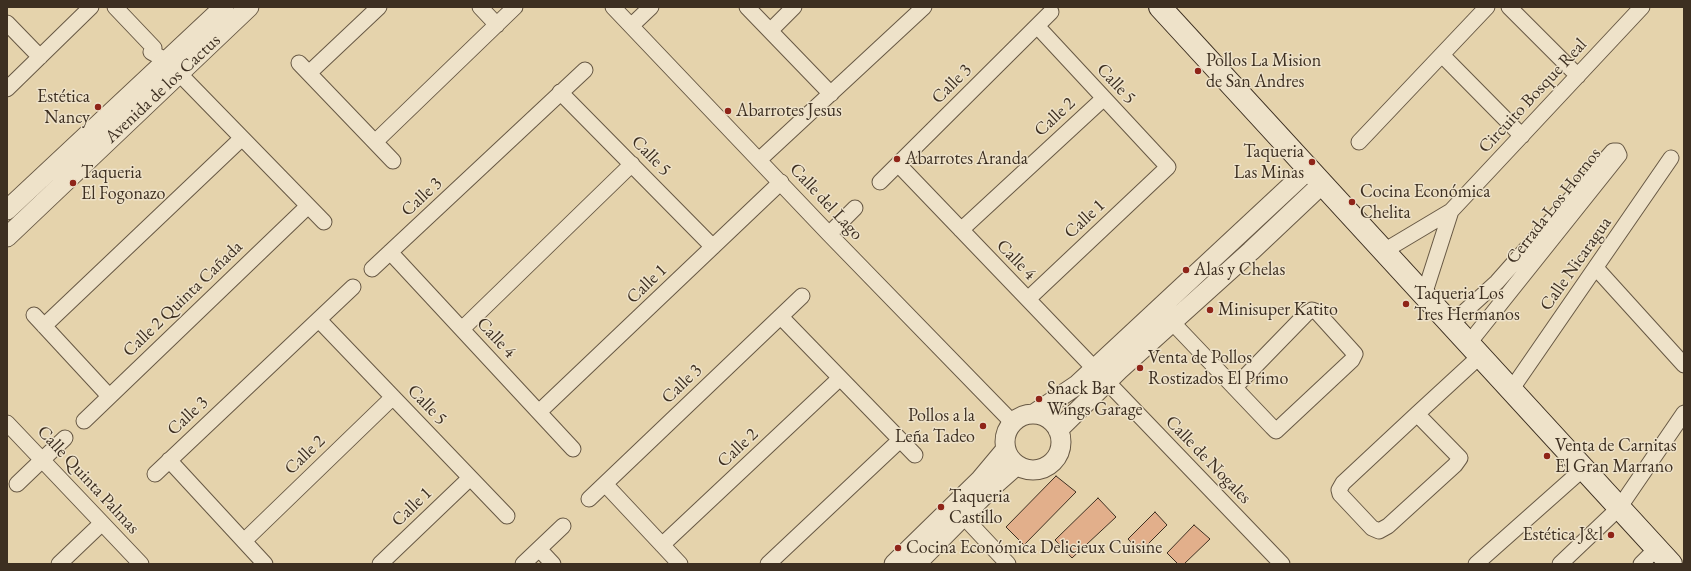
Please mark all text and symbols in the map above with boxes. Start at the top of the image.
street label: Avenida de los Cactus [101,30,225,148]
street label: Circuito Bosque Real [1474,34,1592,158]
place label: Pollos La Mision de San Andres [1206,50,1321,92]
street label: Calle 3 [927,59,977,109]
street label: Calle 5 [1092,59,1140,109]
marker: Pollos La Mision de San Andres [1193,66,1203,76]
place label: Estética Nancy [37,86,90,128]
street label: Calle 2 [1030,93,1080,141]
place label: Abarrotes Jesus [736,100,842,122]
marker: Estética Nancy [93,102,103,112]
marker: Abarrotes Jesus [723,106,733,116]
street label: Calle 5 [627,131,675,181]
place label: Taqueria Las Minas [1234,141,1304,184]
street label: Cerrada Los Hornos [1502,144,1606,268]
place label: Abarrotes Aranda [905,148,1028,170]
marker: Abarrotes Aranda [892,154,902,164]
marker: Taqueria Las Minas [1307,157,1317,167]
street label: Calle del Lago [785,159,867,245]
place label: Taqueria El Fogonazo [81,162,165,204]
street label: Calle 3 [397,173,447,221]
marker: Taqueria El Fogonazo [68,178,78,188]
place label: Cocina Económica Chelita [1360,181,1490,224]
street label: Calle 1 [1060,195,1110,243]
marker: Cocina Económica Chelita [1347,197,1357,207]
street label: Calle Nicaragua [1536,213,1616,315]
street label: Calle 4 [992,235,1040,285]
street label: Calle 2 Quinta Cañada [119,236,247,362]
place label: Alas y Chelas [1194,259,1285,281]
street label: Calle 1 [622,260,672,308]
marker: Alas y Chelas [1181,265,1191,275]
place label: Taqueria Los Tres Hermanos [1414,283,1520,326]
place label: Minisuper Katito [1218,299,1338,321]
marker: Taqueria Los Tres Hermanos [1401,299,1411,309]
marker: Minisuper Katito [1205,305,1215,315]
street label: Calle 4 [472,313,520,363]
place label: Venta de Pollos Rostizados El Primo [1148,347,1288,390]
street label: Calle 3 [657,360,707,408]
marker: Venta de Pollos Rostizados El Primo [1135,363,1145,373]
place label: Snack Bar Wings Garage [1047,378,1143,420]
street label: Calle 5 [403,380,451,430]
street label: Calle 3 [163,392,213,440]
marker: Snack Bar Wings Garage [1034,394,1044,404]
place label: Pollos a la Leña Tadeo [895,405,975,448]
street label: Calle de Nogales [1161,411,1255,509]
street label: Calle Quinta Palmas [32,421,144,539]
marker: Pollos a la Leña Tadeo [978,421,988,431]
street label: Calle 2 [713,424,763,472]
street label: Calle 2 [280,431,330,479]
place label: Venta de Carnitas El Gran Marrano [1555,435,1677,478]
marker: Venta de Carnitas El Gran Marrano [1542,451,1552,461]
street label: Calle 1 [387,483,437,531]
place label: Taqueria Castillo [949,486,1010,528]
marker: Taqueria Castillo [936,502,946,512]
place label: Estética J&l [1522,524,1603,546]
marker: Estética J&l [1606,530,1616,540]
place label: Cocina Económica Delicieux Cuisine [906,537,1162,559]
marker: Cocina Económica Delicieux Cuisine [893,543,903,553]

